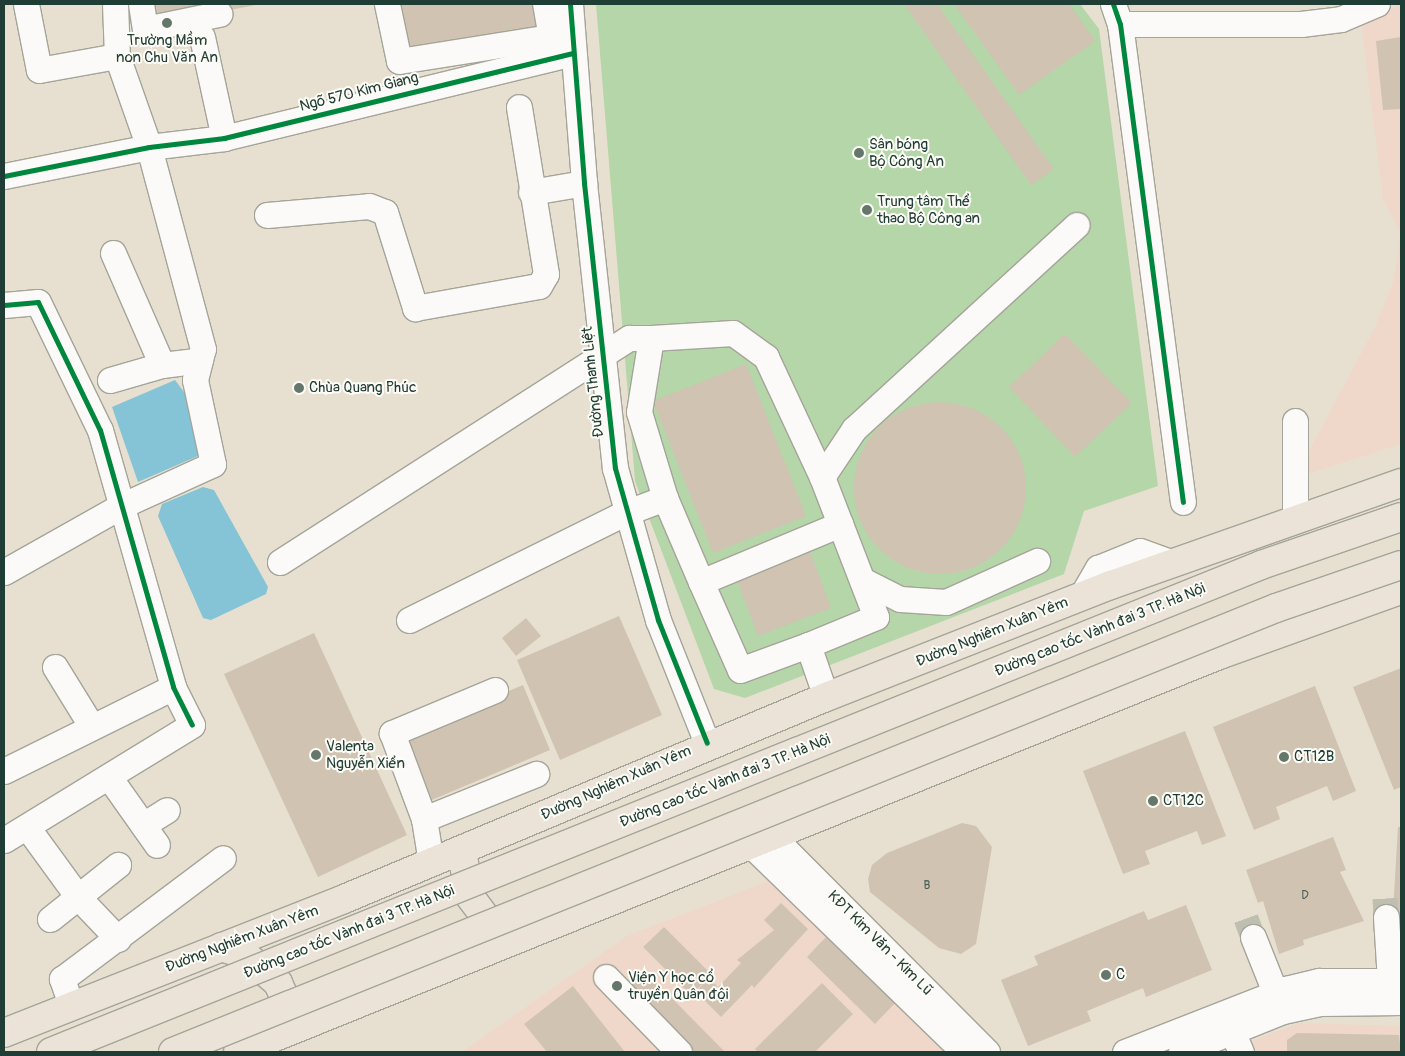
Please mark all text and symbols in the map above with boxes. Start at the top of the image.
marker: Trường Mầm non Chu Văn An [161,17,173,29]
place label: Trường Mầm non Chu Văn An [116,31,218,66]
street label: Ngõ 570 Kim Giang [298,69,420,115]
place label: Sân bóng Bộ Công An [869,135,944,170]
marker: Sân bóng Bộ Công An [853,147,865,159]
place label: Trung tâm Thể thao Bộ Công an [877,192,980,227]
marker: Trung tâm Thể thao Bộ Công an [861,204,873,216]
street label: Đường Thanh Liệt [578,326,608,438]
place label: Chùa Quang Phúc [309,379,417,397]
marker: Chùa Quang Phúc [293,382,305,394]
street label: Đường cao tốc Vành đai 3 TP. Hà Nội [992,579,1208,681]
street label: Đường Nghiêm Xuân Yêm [913,593,1071,671]
street label: Đường cao tốc Vành đai 3 TP. Hà Nội [617,730,833,832]
place label: Valenta Nguyễn Xiển [326,737,405,772]
street label: Đường Nghiêm Xuân Yêm [538,742,694,824]
place label: CT12B [1294,748,1334,766]
marker: Valenta Nguyễn Xiển [310,749,322,761]
marker: CT12B [1278,751,1290,763]
place label: CT12C [1163,792,1204,810]
marker: CT12C [1147,795,1159,807]
house number: B [924,879,930,893]
street label: Đường cao tốc Vành đai 3 TP. Hà Nội [241,881,457,983]
street label: KĐT Kim Văn - Kim Lũ [824,887,936,999]
house number: D [1301,889,1309,903]
street label: Đường Nghiêm Xuân Yêm [163,901,321,977]
place label: C [1116,966,1125,984]
place label: Viện Y học cổ truyền Quân đội [628,968,728,1003]
marker: C [1100,969,1112,981]
marker: Viện Y học cổ truyền Quân đội [610,979,624,993]

